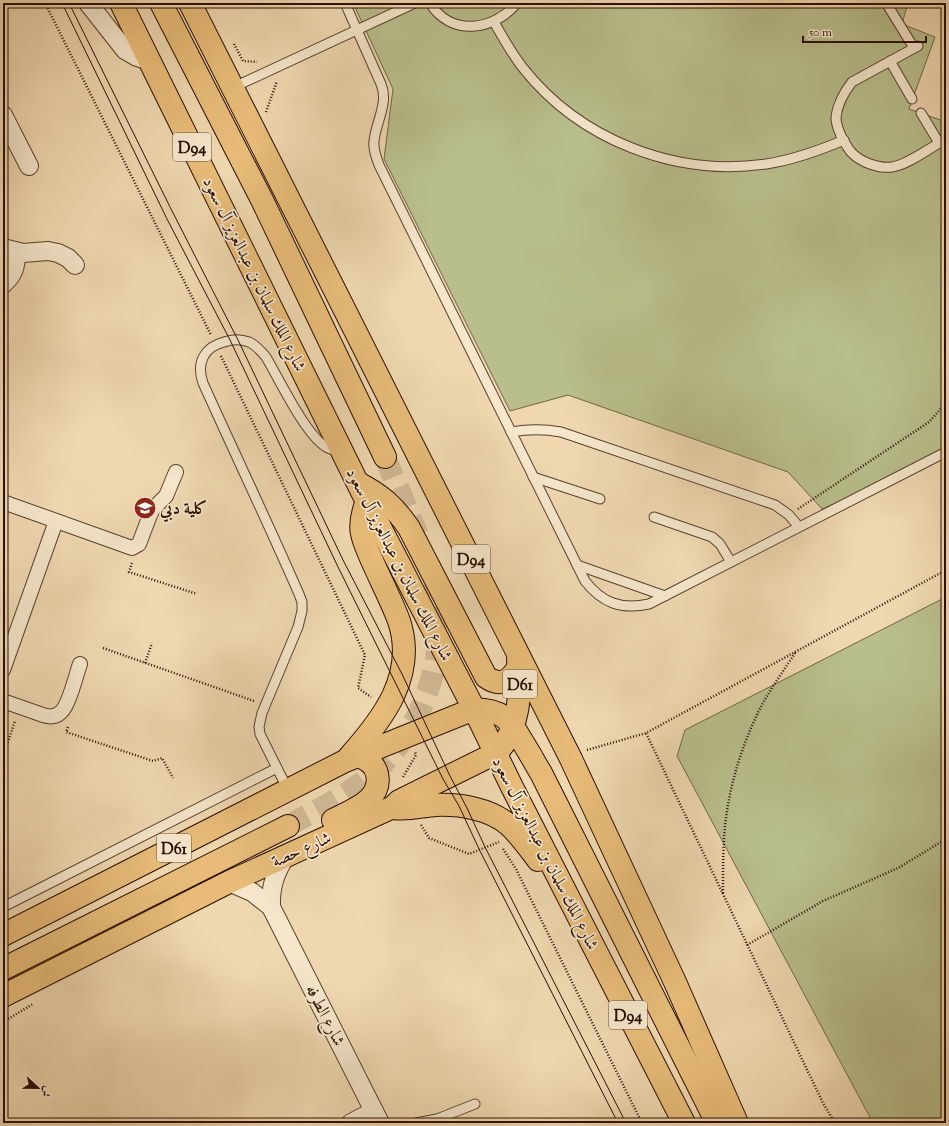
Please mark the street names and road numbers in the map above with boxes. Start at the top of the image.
road number: D94 [173,133,211,161]
street label: شارع الملك سلمان بن عبدالعزيز آل سعود [196,173,311,376]
street label: شارع الملك سلمان بن عبدالعزيز آل سعود [339,464,457,666]
road number: D94 [452,545,490,573]
road number: D61 [503,670,537,698]
street label: شارع الملك سلمان بن عبدالعزيز آل سعود [485,753,603,955]
street label: شارع حصة [268,827,335,875]
road number: D61 [157,834,191,862]
street label: شارع الطرفه [298,981,350,1051]
road number: D94 [609,1001,647,1029]

